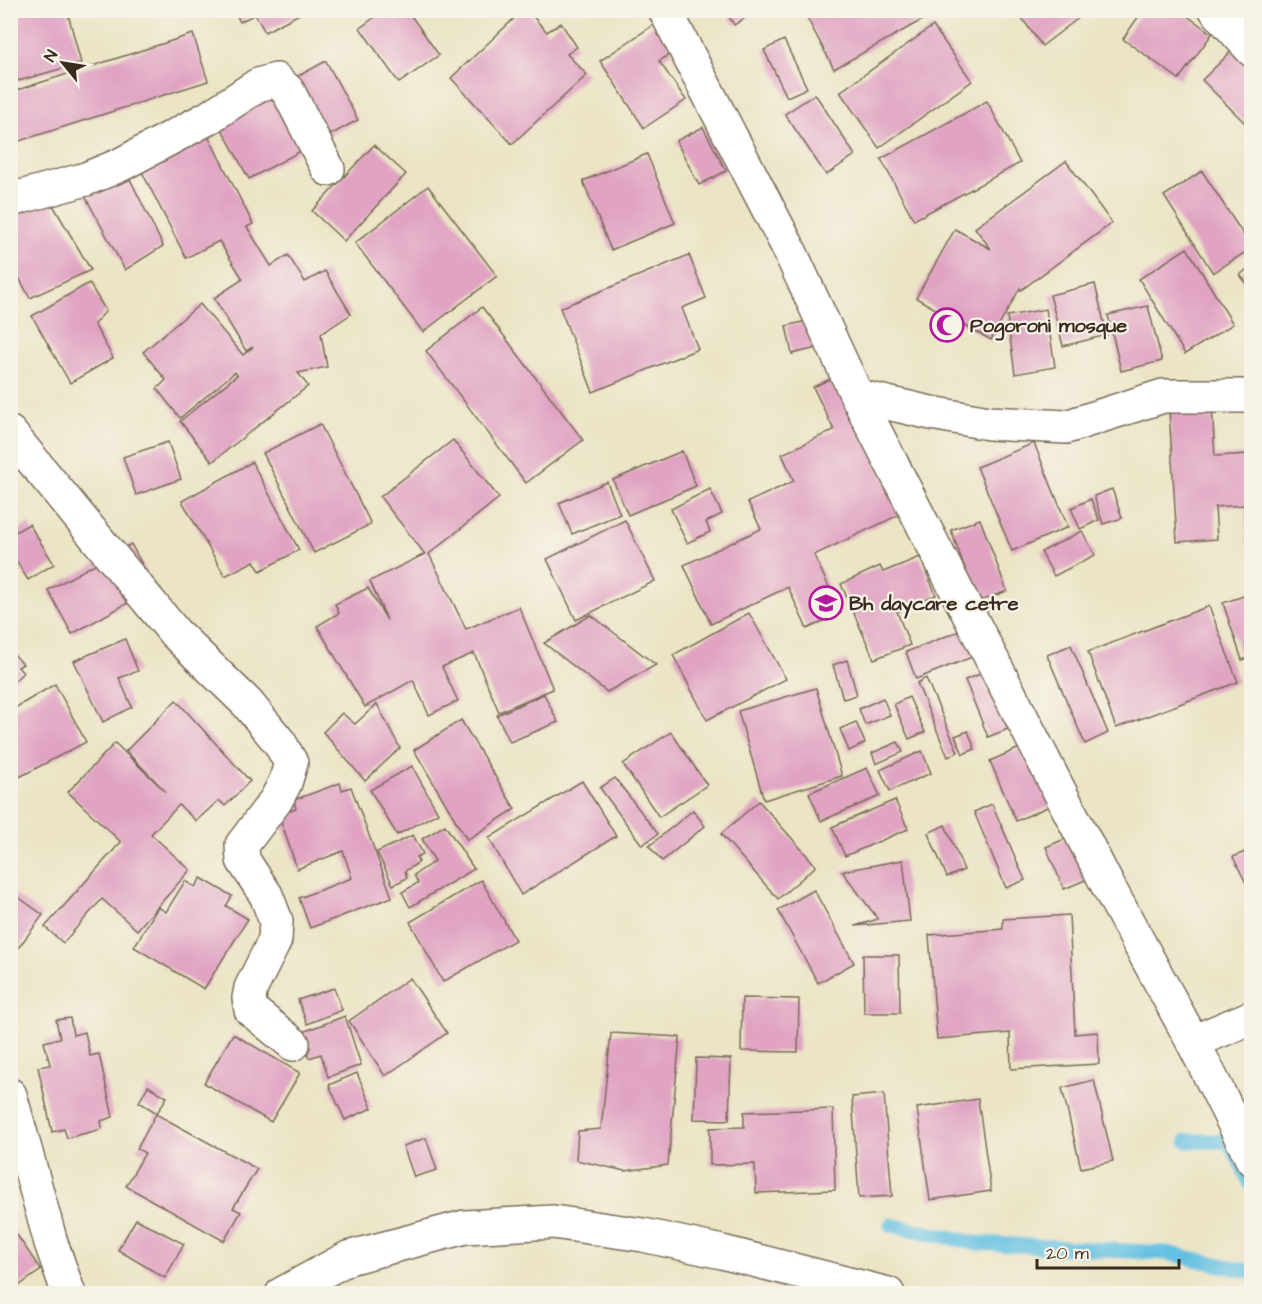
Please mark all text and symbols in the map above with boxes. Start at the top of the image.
north arrow [33,33,93,93]
text: N [39,46,63,66]
mosque icon: Pogoroni mosque [929,307,965,343]
place label: Pogoroni mosque [970,312,1127,341]
school or university icon: Bh daycare cetre [808,585,844,621]
place label: Bh daycare cetre [849,590,1019,619]
scale bar [1037,1232,1180,1270]
text: 20 m [1046,1241,1089,1266]

